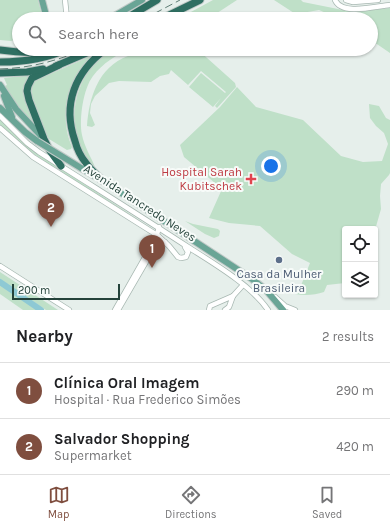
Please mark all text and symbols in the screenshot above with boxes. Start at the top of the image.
search box [12,12,378,56]
icon: search [26,23,48,45]
text: Search here [58,25,139,43]
your location [261,156,281,176]
street label: Avenida Tancredo Neves [81,161,199,245]
place label: Hospital Sarah Kubitschek [161,165,242,193]
marker: Hospital Sarah Kubitschek [245,173,257,185]
pin: 2 [38,194,64,227]
map controls [342,226,378,298]
button: locate [342,226,378,262]
pin: 1 [139,235,165,268]
marker: Casa da Mulher Brasileira [274,255,284,265]
button: layers [342,262,378,298]
place label: Casa da Mulher Brasileira [237,267,322,295]
scale bar [12,282,120,301]
text: 200 m [18,284,50,297]
text: Nearby [16,326,73,346]
text: 2 results [322,329,374,344]
text: Clínica Oral Imagem [54,374,200,392]
text: 1 [27,383,31,398]
text: 290 m [336,383,374,398]
text: Hospital · Rua Frederico Simões [54,392,241,407]
text: Salvador Shopping [54,430,190,448]
text: 2 [25,439,33,454]
text: 420 m [336,439,374,454]
text: Supermarket [54,448,132,463]
tab: Map [48,484,70,521]
tab: Directions [165,484,217,521]
tab: Saved [312,484,342,521]

